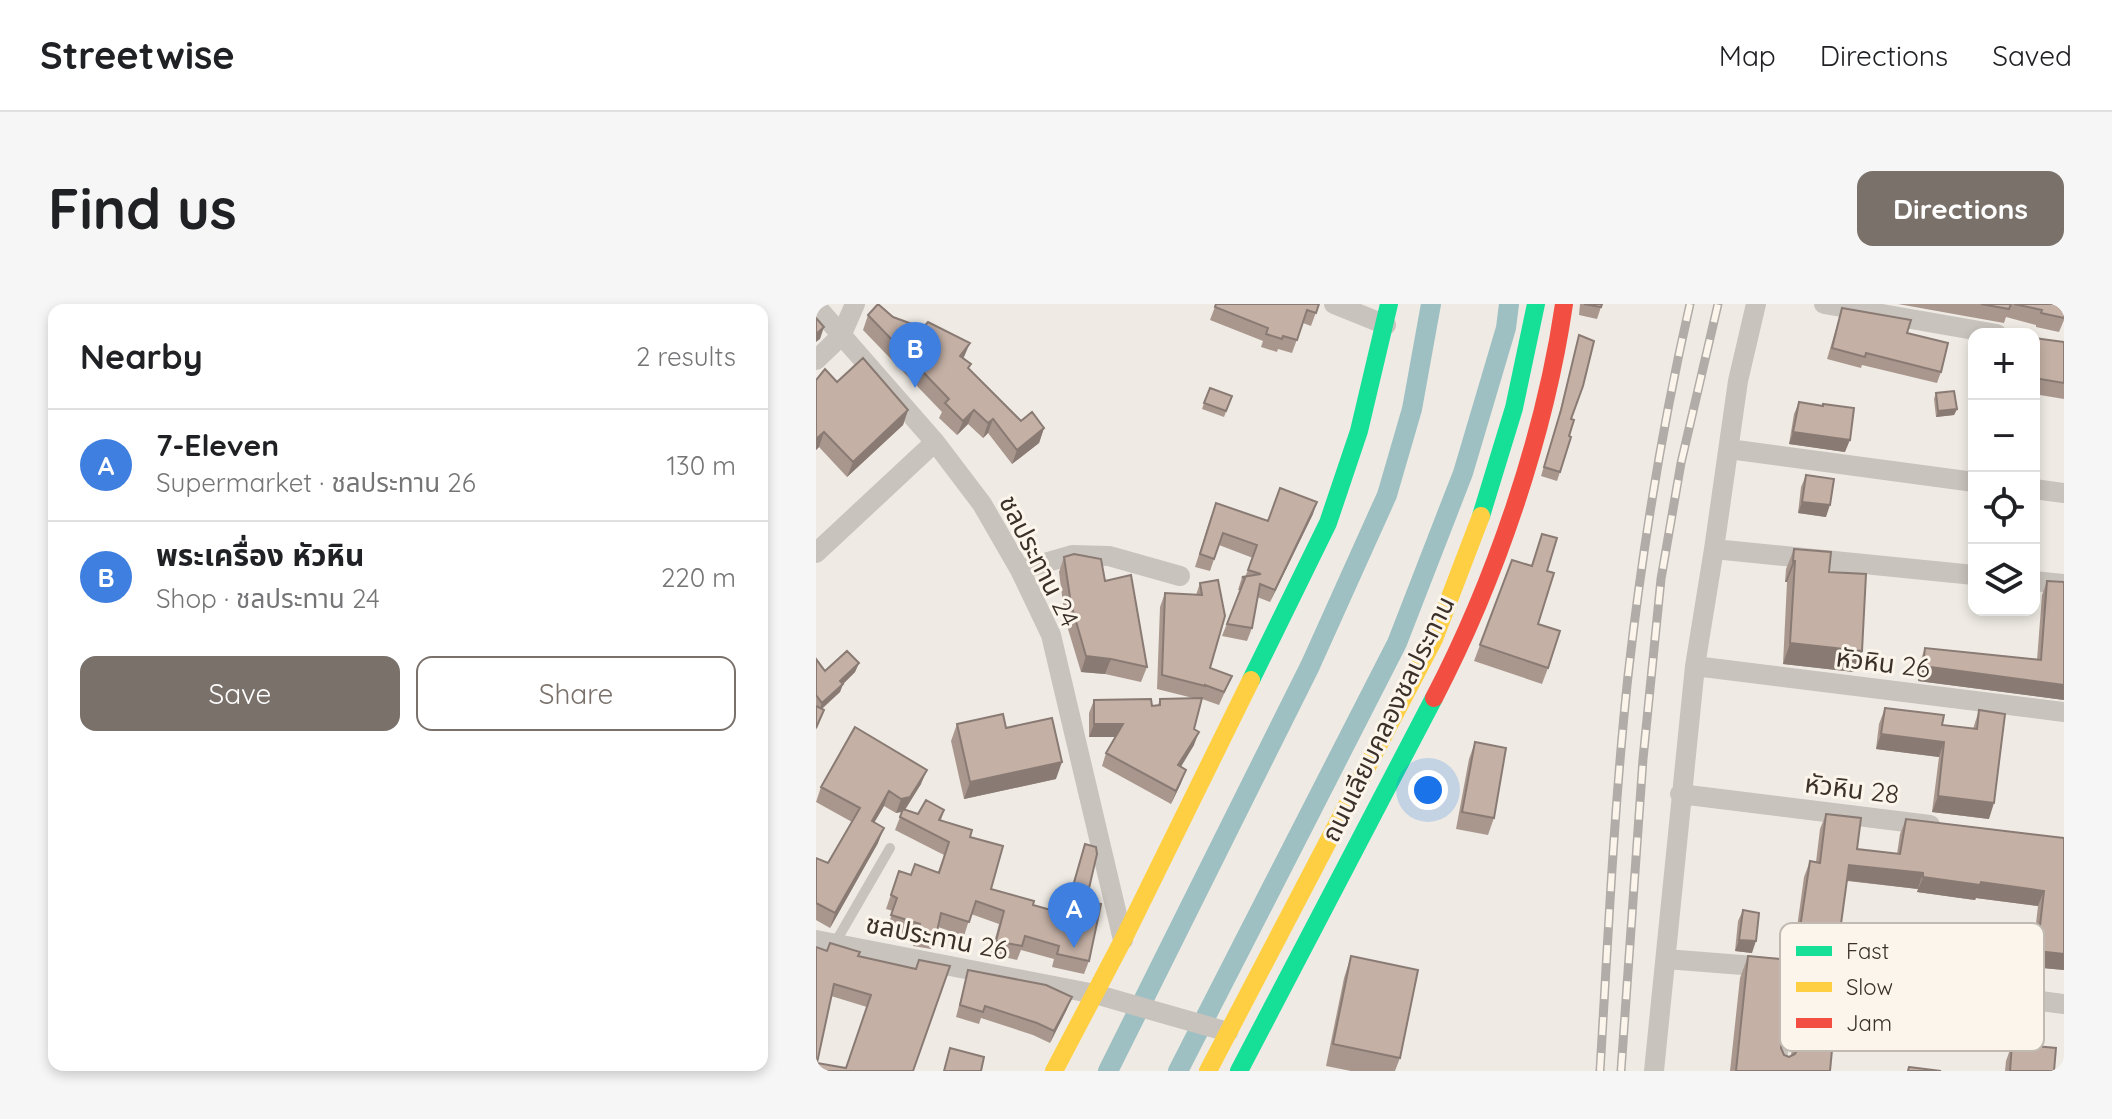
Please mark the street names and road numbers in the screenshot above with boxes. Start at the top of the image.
street label: ชลประทาน 24 [992,489,1087,632]
street label: ถนนเลียบคลองชลประทาน [1314,591,1461,847]
street label: หัวหิน 26 [1834,640,1932,685]
street label: หัวหิน 28 [1803,766,1901,811]
street label: ชลประทาน 26 [863,907,1011,966]

